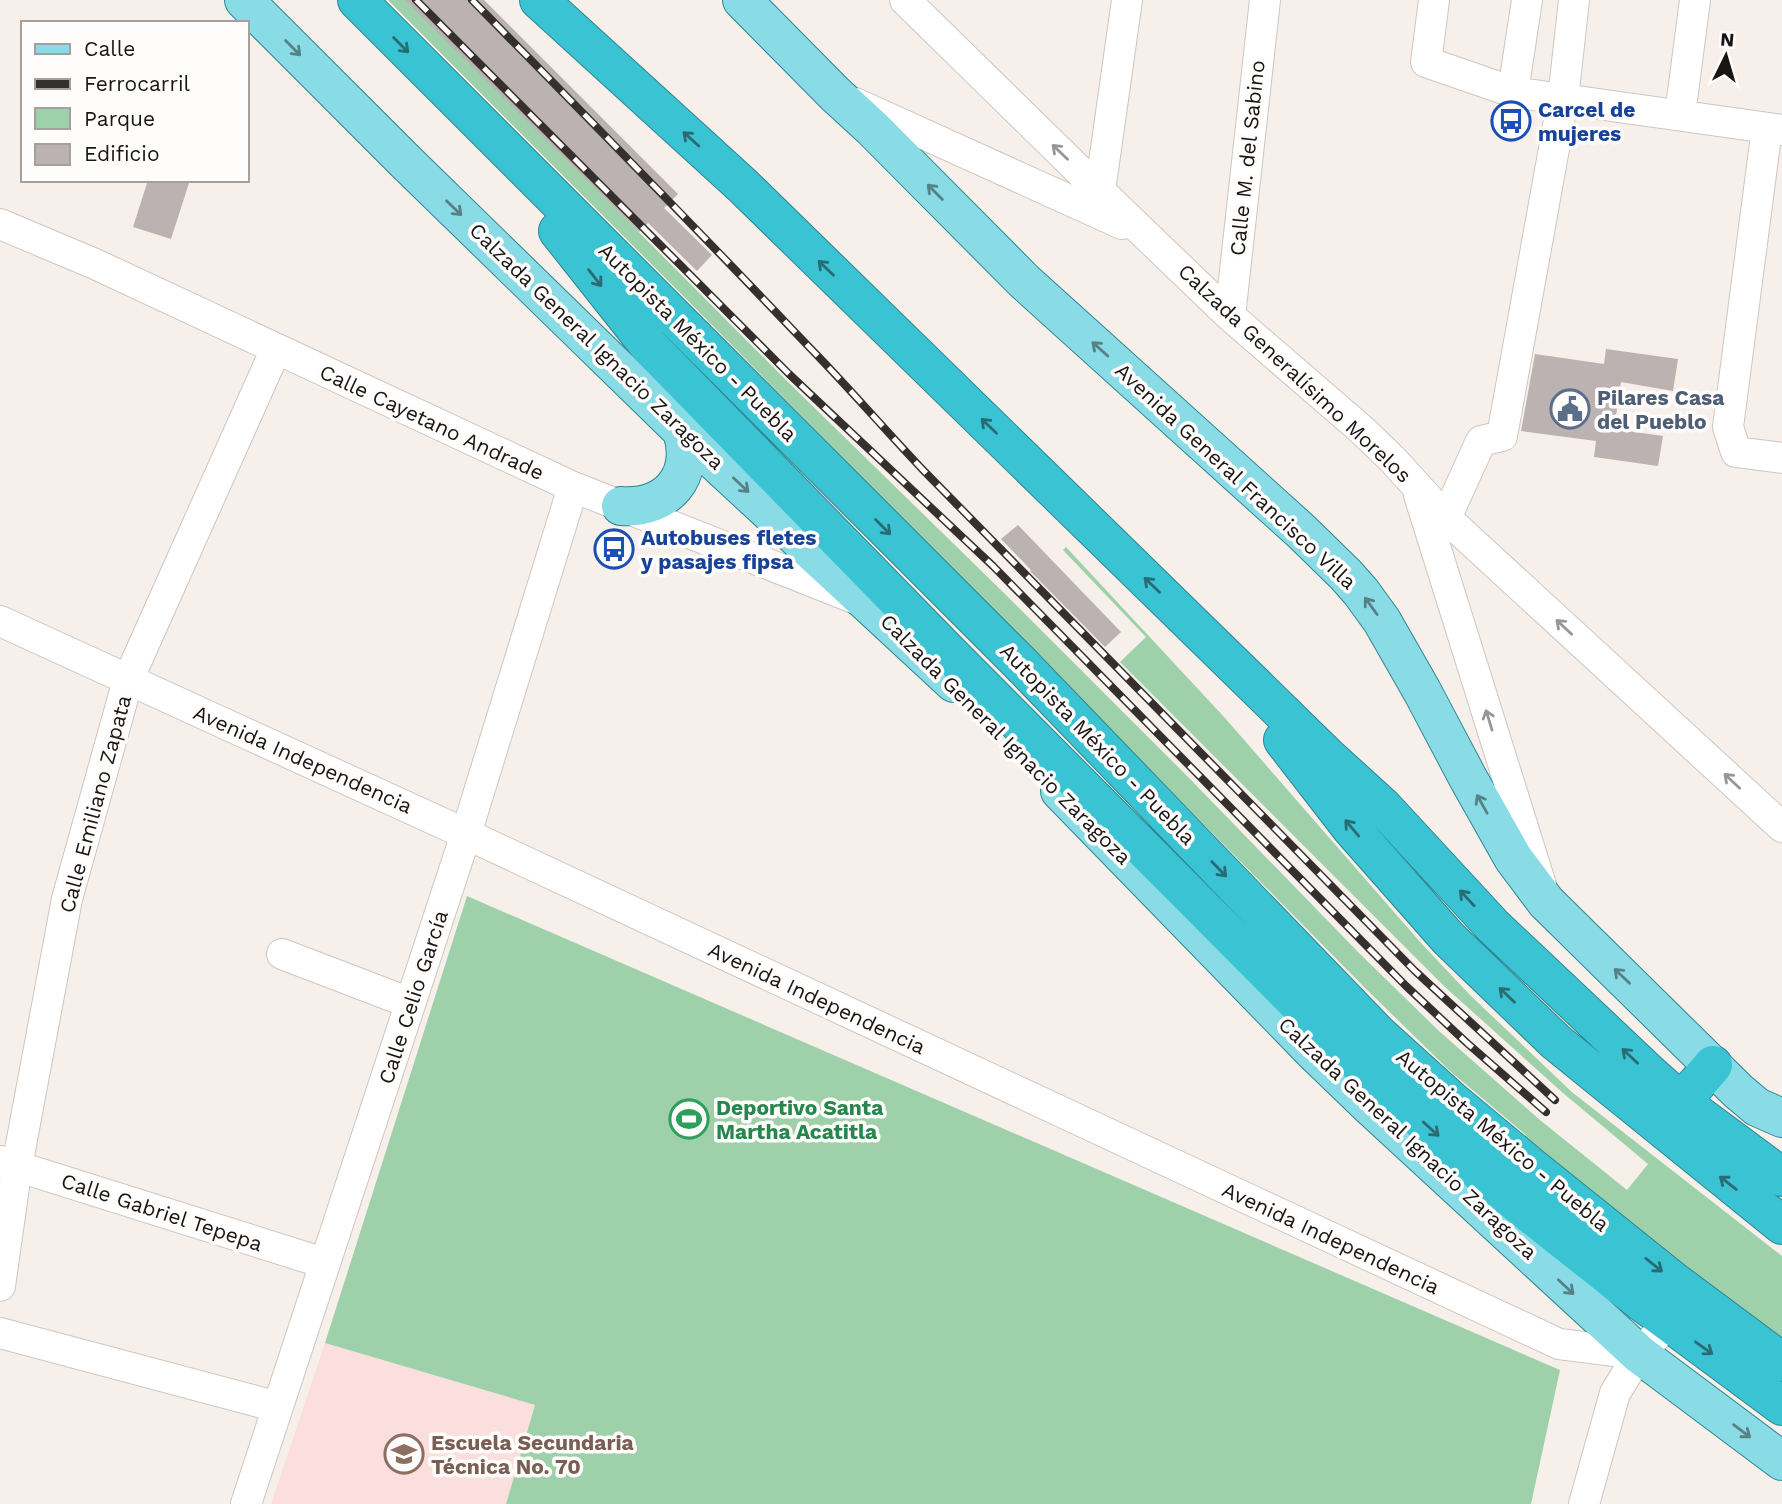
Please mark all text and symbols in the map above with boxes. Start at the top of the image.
legend [21,21,248,182]
north arrow [1691,21,1761,91]
text: N [1719,27,1735,52]
text: Calle [84,36,135,61]
one-way arrow [393,36,410,53]
one-way arrow [284,39,301,56]
street label: Calle M. del Sabino [1224,59,1270,257]
text: Ferrocarril [84,71,191,96]
place label: Carcel de mujeres [1538,97,1635,146]
bus stop icon: Carcel de mujeres [1490,100,1532,142]
text: Parque [84,106,155,131]
one-way arrow [683,131,700,148]
text: Edificio [84,141,160,166]
one-way arrow [1052,144,1069,161]
one-way arrow [927,183,944,200]
one-way arrow [445,200,462,217]
street label: Calzada General Ignacio Zaragoza [465,217,730,475]
street label: Autopista México - Puebla [594,238,802,446]
street label: Calzada Generalísimo Morelos [1173,258,1417,488]
one-way arrow [818,259,835,276]
one-way arrow [587,268,603,286]
one-way arrow [1091,341,1109,357]
street label: Avenida General Francisco Villa [1110,358,1362,594]
street label: Calle Cayetano Andrade [316,359,548,485]
place label: Pilares Casa del Pueblo [1597,385,1725,434]
public building icon: Pilares Casa del Pueblo [1549,388,1591,430]
one-way arrow [981,418,998,435]
one-way arrow [732,477,750,493]
one-way arrow [875,518,892,535]
place label: Autobuses fletes y pasajes fipsa [640,525,817,574]
bus stop icon: Autobuses fletes y pasajes fipsa [593,528,635,570]
one-way arrow [1144,576,1161,593]
one-way arrow [1364,597,1378,616]
street label: Calzada General Ignacio Zaragoza [875,608,1137,870]
one-way arrow [1555,619,1573,635]
street label: Autopista México - Puebla [995,638,1201,850]
street label: Calle Emiliano Zapata [54,692,136,916]
street label: Avenida Independencia [190,699,416,819]
one-way arrow [1482,710,1495,732]
one-way arrow [1724,772,1741,789]
one-way arrow [1475,795,1489,815]
one-way arrow [1344,819,1360,837]
one-way arrow [1210,860,1227,877]
one-way arrow [1459,889,1475,907]
street label: Calle Celio García [373,907,453,1087]
street label: Avenida Independencia [704,937,930,1059]
one-way arrow [1614,968,1631,985]
one-way arrow [1498,986,1515,1003]
street label: Calzada General Ignacio Zaragoza [1274,1012,1542,1265]
street label: Autopista México - Puebla [1391,1044,1615,1236]
one-way arrow [1622,1048,1639,1065]
place label: Deportivo Santa Martha Acatitla [716,1095,884,1144]
sports icon: Deportivo Santa Martha Acatitla [668,1098,710,1140]
one-way arrow [1422,1121,1439,1138]
street label: Calle Gabriel Tepepa [58,1168,266,1256]
one-way arrow [1720,1175,1738,1190]
street label: Avenida Independencia [1218,1177,1444,1299]
one-way arrow [1645,1258,1663,1273]
one-way arrow [1557,1279,1574,1296]
one-way arrow [1694,1341,1713,1355]
one-way arrow [1732,1424,1751,1439]
place label: Escuela Secundaria Técnica No. 70 [431,1430,635,1479]
school or university icon: Escuela Secundaria Técnica No. 70 [383,1433,425,1475]

